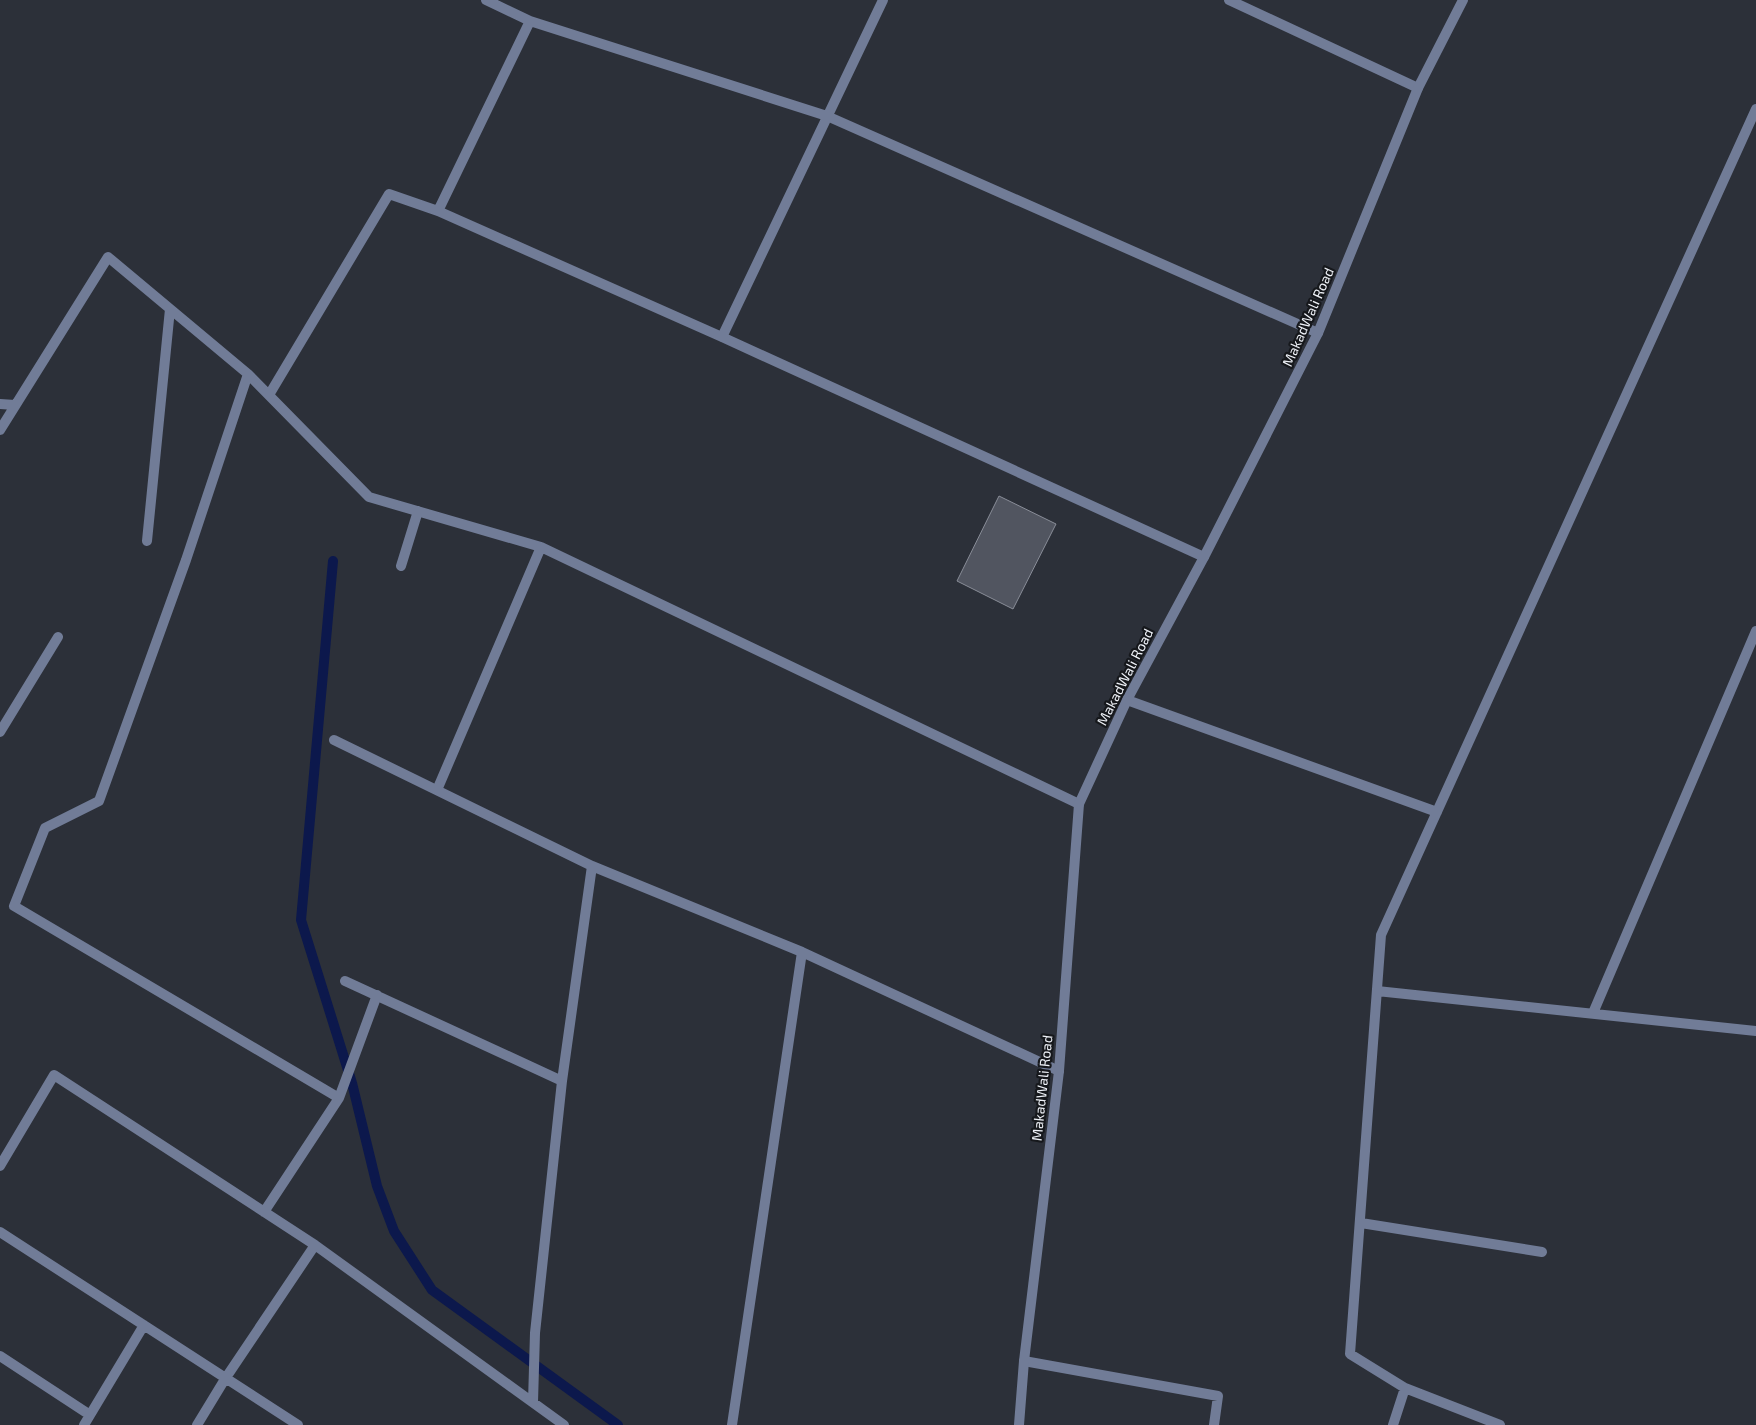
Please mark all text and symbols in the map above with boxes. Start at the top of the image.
street label: MakadWali Road [1278,265,1337,369]
street label: MakadWali Road [1093,625,1156,728]
street label: MakadWali Road [1027,1034,1056,1142]

